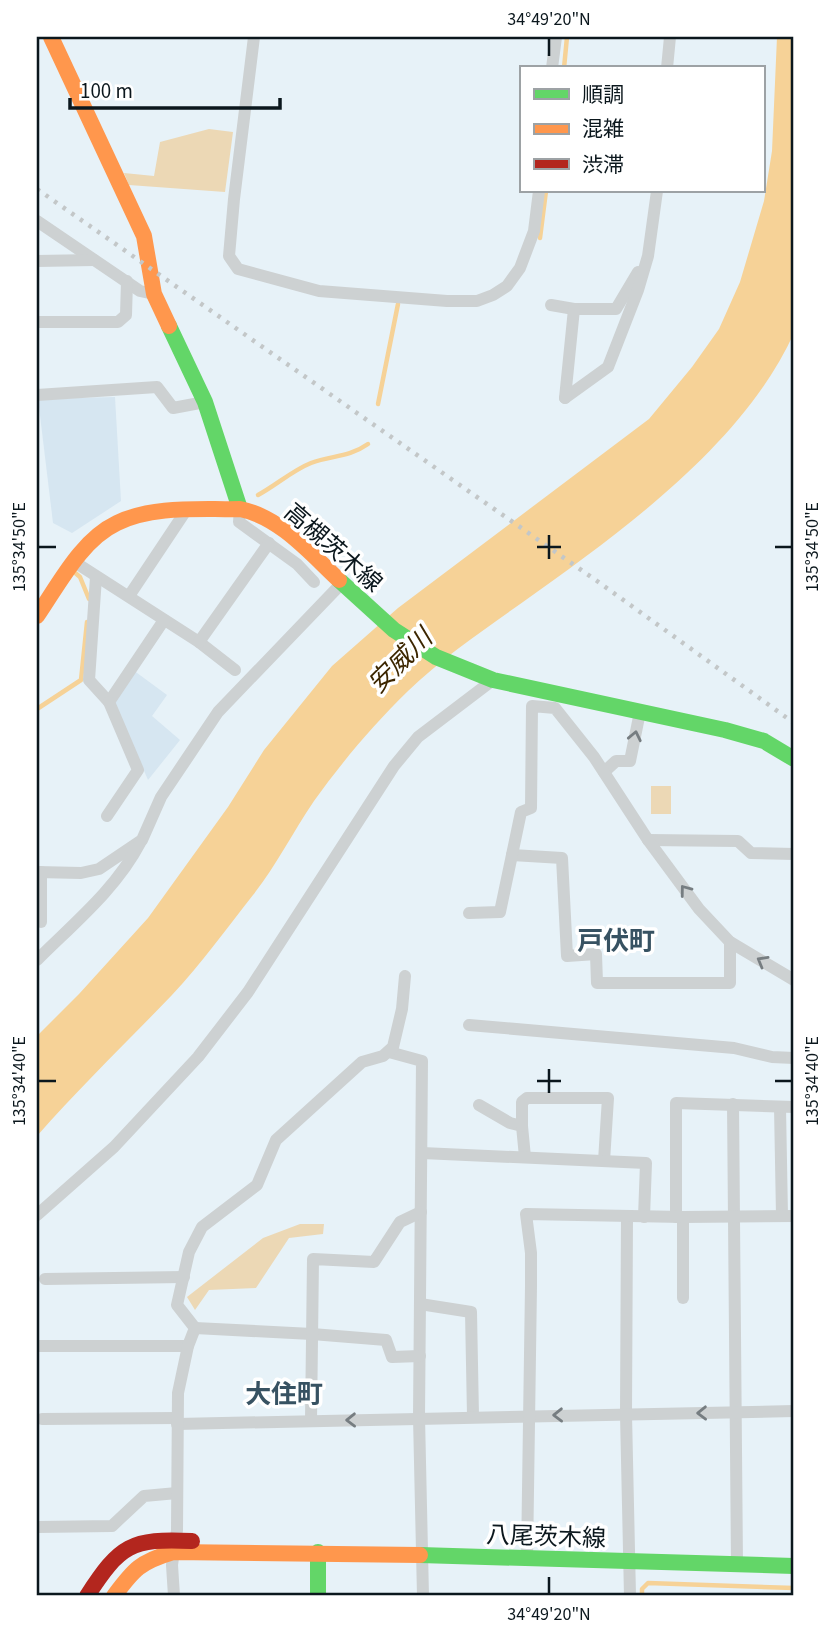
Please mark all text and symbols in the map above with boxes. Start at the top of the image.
text: 34°49'20"N [507,7,591,32]
scale bar [70,66,280,110]
legend [520,66,764,192]
text: 100 m [80,76,133,106]
text: 順調 [582,80,624,110]
text: 混雑 [582,114,624,144]
text: 渋滞 [582,150,624,180]
street label: 高槻茨木線 [276,495,390,601]
text: 135°34'50"E [7,502,32,592]
text: 135°34'50"E [800,502,825,592]
water label: 安威川 [359,618,443,702]
one-way arrow [626,730,641,742]
one-way arrow [681,885,694,898]
district label: 戸伏町 [577,923,655,960]
one-way arrow [756,956,769,969]
text: 135°34'40"E [7,1036,32,1126]
text: 135°34'40"E [800,1036,825,1126]
district label: 大住町 [245,1376,323,1413]
one-way arrow [696,1405,707,1420]
one-way arrow [552,1407,563,1423]
one-way arrow [346,1412,357,1427]
street label: 八尾茨木線 [485,1517,607,1557]
text: 34°49'20"N [507,1602,591,1627]

